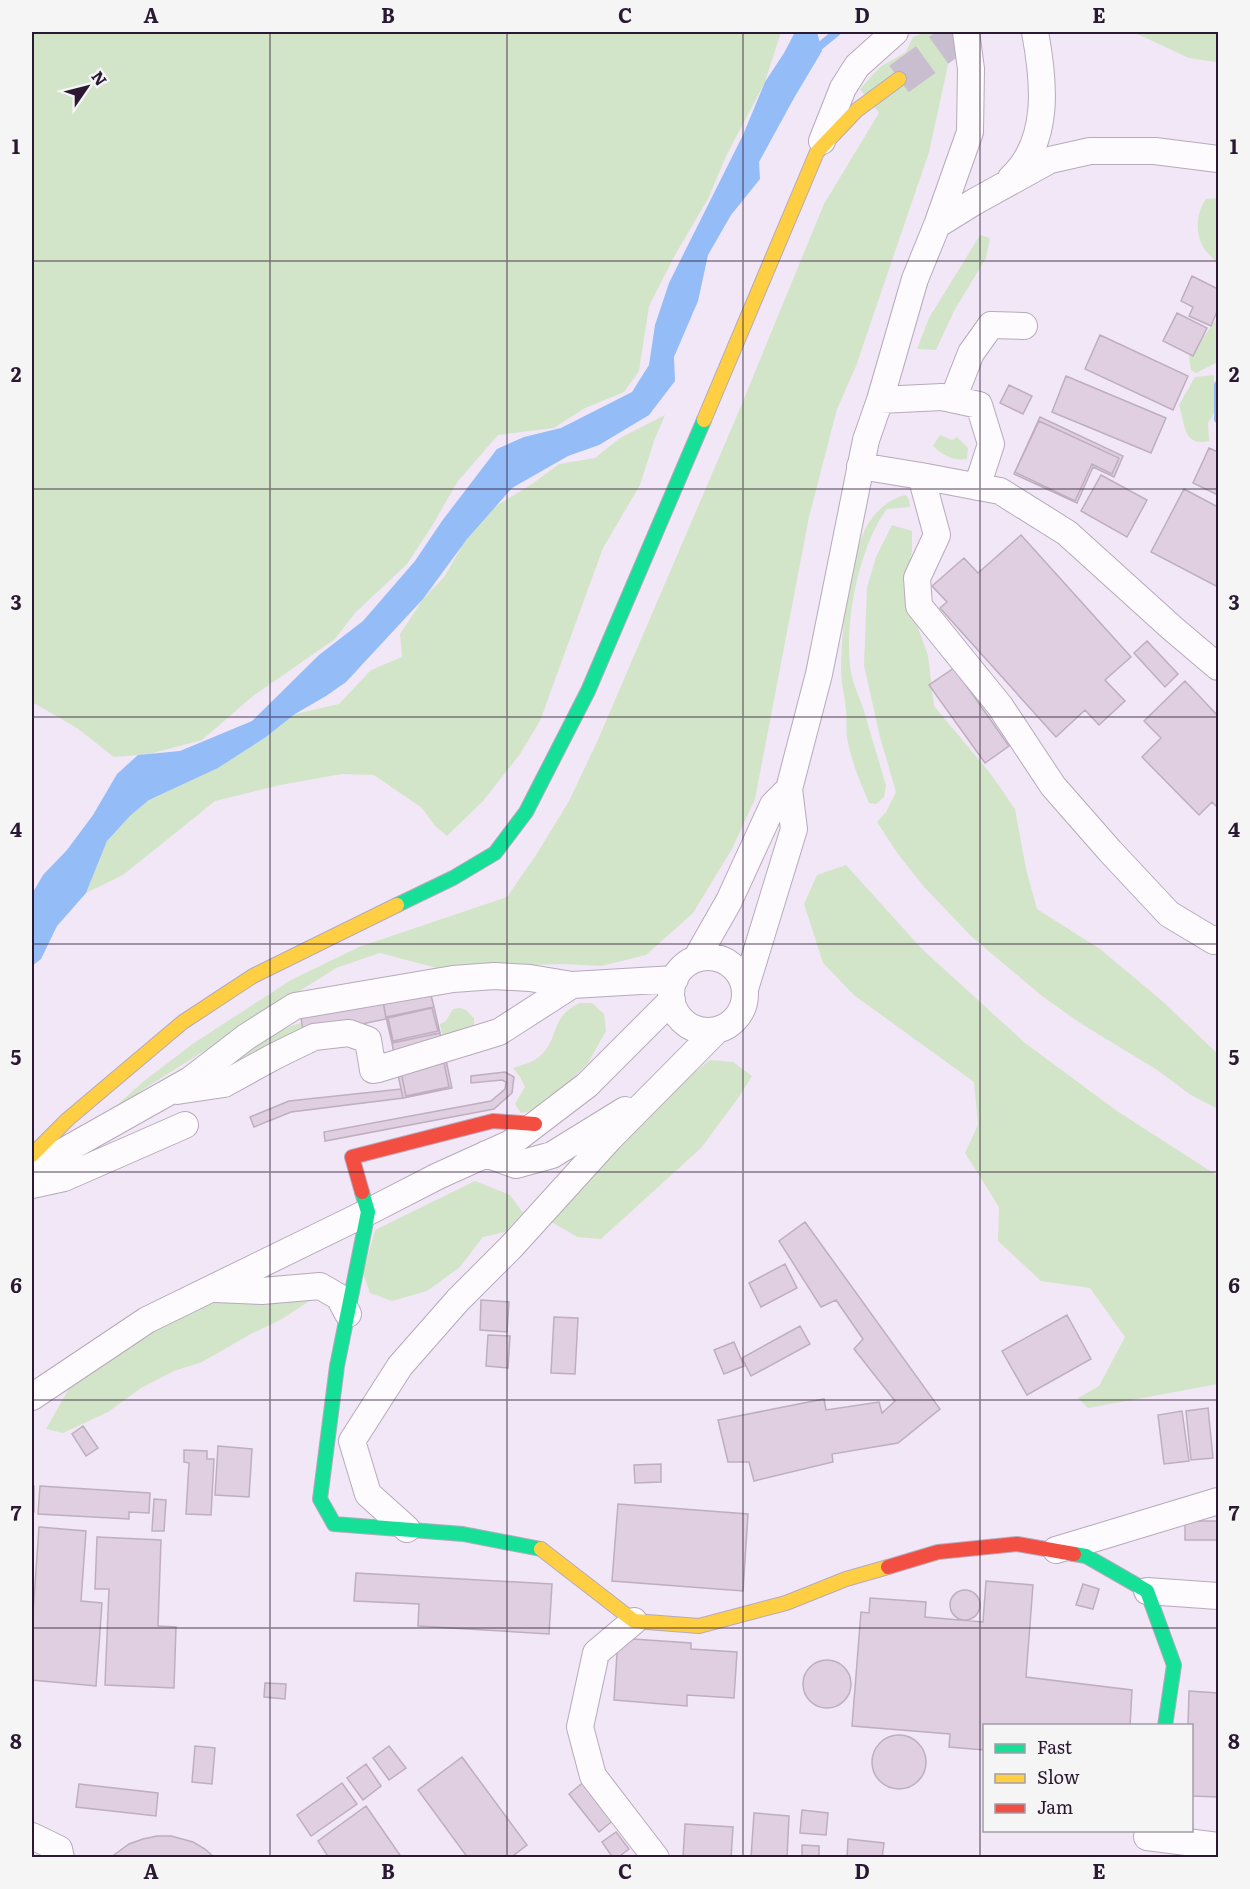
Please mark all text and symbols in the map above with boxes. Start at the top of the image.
text: A [143,0,159,29]
text: B [381,0,395,29]
text: C [618,0,632,29]
text: D [854,0,870,29]
text: E [1092,0,1106,29]
north arrow [57,57,117,117]
text: N [86,65,114,90]
text: 1 [12,130,20,160]
text: 1 [1230,130,1238,160]
text: 2 [11,358,22,388]
text: 2 [1229,358,1240,388]
text: 3 [10,586,22,616]
text: 3 [1228,586,1240,616]
text: 4 [10,813,22,843]
text: 4 [1228,813,1240,843]
text: 5 [11,1041,22,1071]
text: 5 [1229,1041,1240,1071]
text: 6 [10,1269,22,1299]
text: 6 [1228,1269,1240,1299]
text: 7 [11,1497,22,1527]
text: 7 [1229,1497,1240,1527]
legend [983,1724,1193,1832]
text: 8 [10,1725,22,1755]
text: 8 [1228,1725,1240,1755]
text: Fast [1037,1733,1073,1760]
text: Slow [1037,1763,1080,1790]
text: Jam [1037,1793,1073,1820]
text: A [143,1855,159,1885]
text: B [381,1855,395,1885]
text: C [618,1855,632,1885]
text: D [854,1855,870,1885]
text: E [1092,1855,1106,1885]

